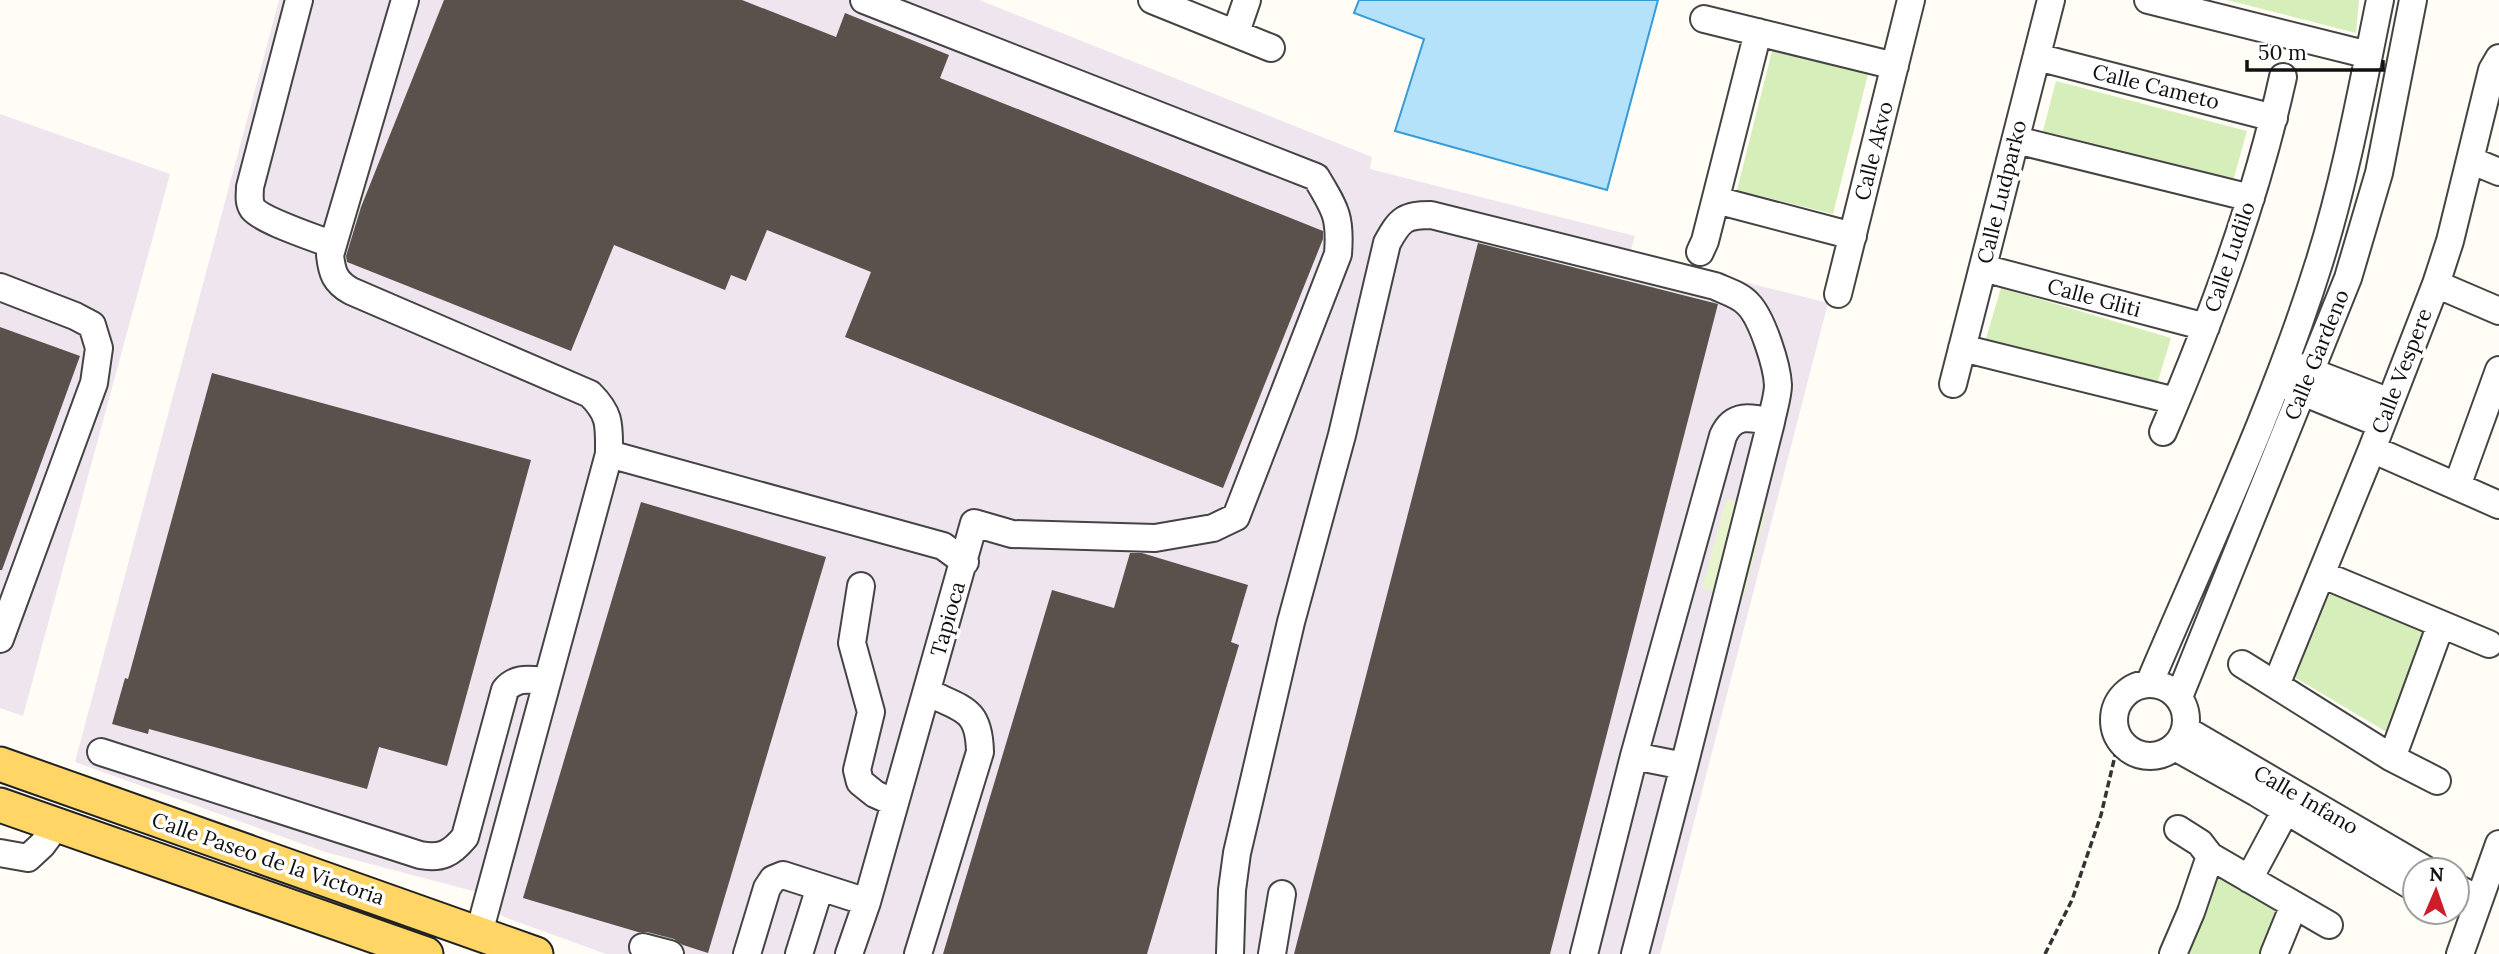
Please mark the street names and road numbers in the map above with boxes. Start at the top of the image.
street label: Calle Cameto [2090,58,2222,115]
street label: Calle Akvo [1848,99,1899,203]
street label: Calle Ludparko [1971,117,2032,266]
street label: Calle Ludilo [2198,198,2261,316]
street label: Calle Gliti [2044,272,2144,323]
street label: Calle Gardeno [2278,286,2355,424]
street label: Calle Vespere [2365,304,2438,437]
street label: Tapioca [924,578,971,659]
street label: Calle Infano [2249,759,2363,840]
street label: Calle Paseo de la Victoria [148,806,388,911]

